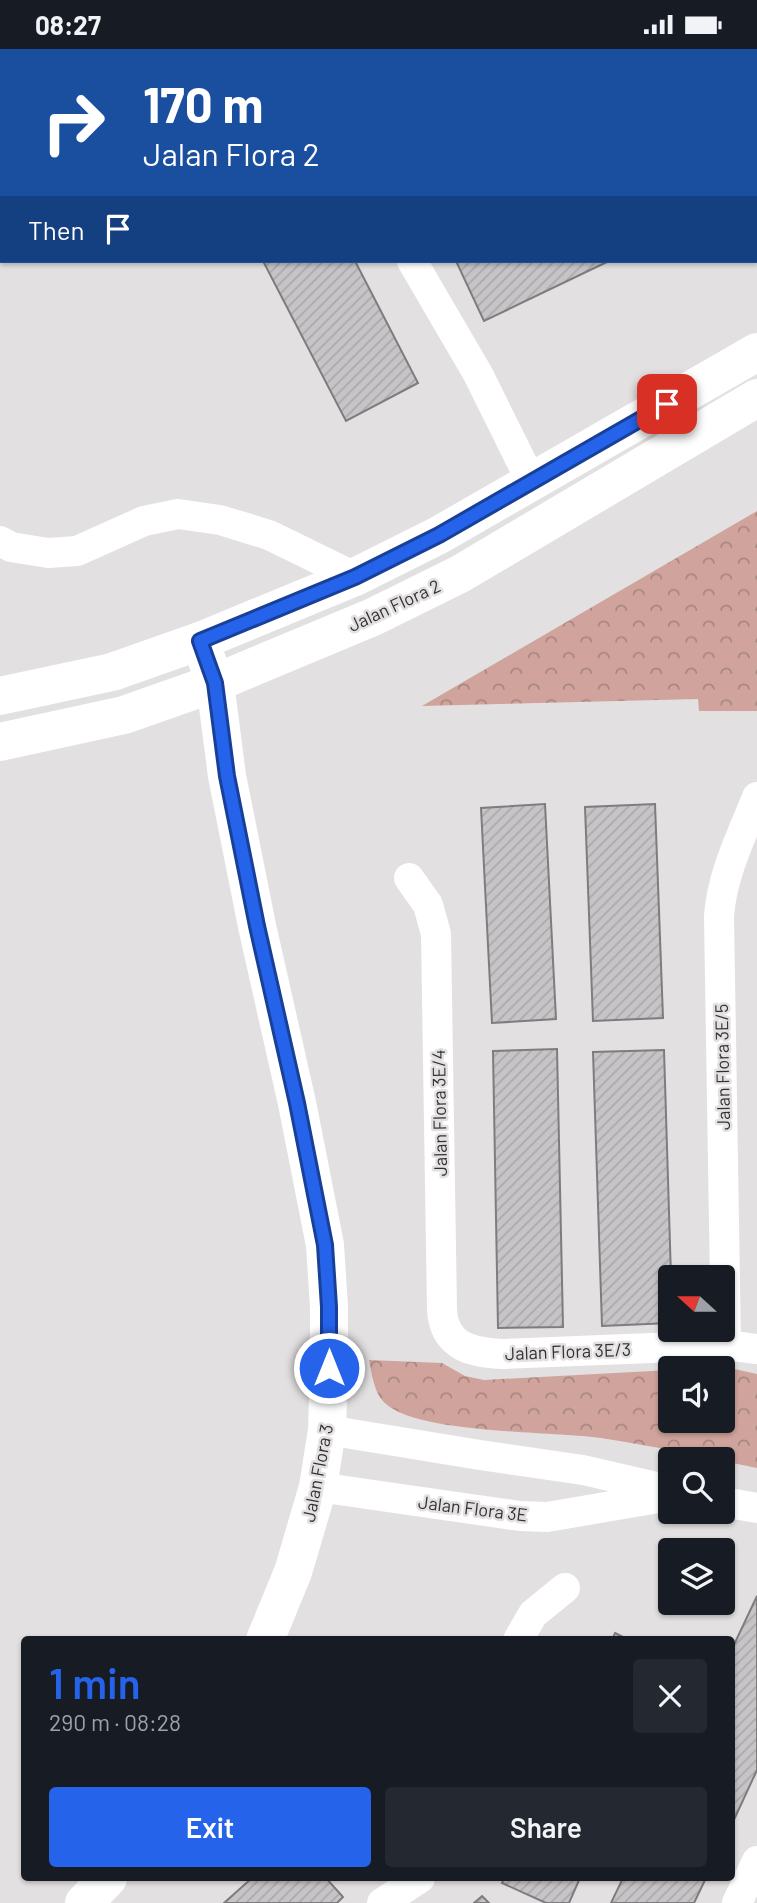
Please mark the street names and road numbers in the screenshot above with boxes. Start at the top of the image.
street label: Jalan Flora 2 [344,574,444,636]
street label: Jalan Flora 3E/5 [710,1004,734,1130]
street label: Jalan Flora 3E/4 [427,1049,451,1177]
street label: Jalan Flora 3E/3 [504,1338,632,1364]
street label: Jalan Flora 3 [297,1422,337,1524]
street label: Jalan Flora 3E [417,1490,529,1526]

